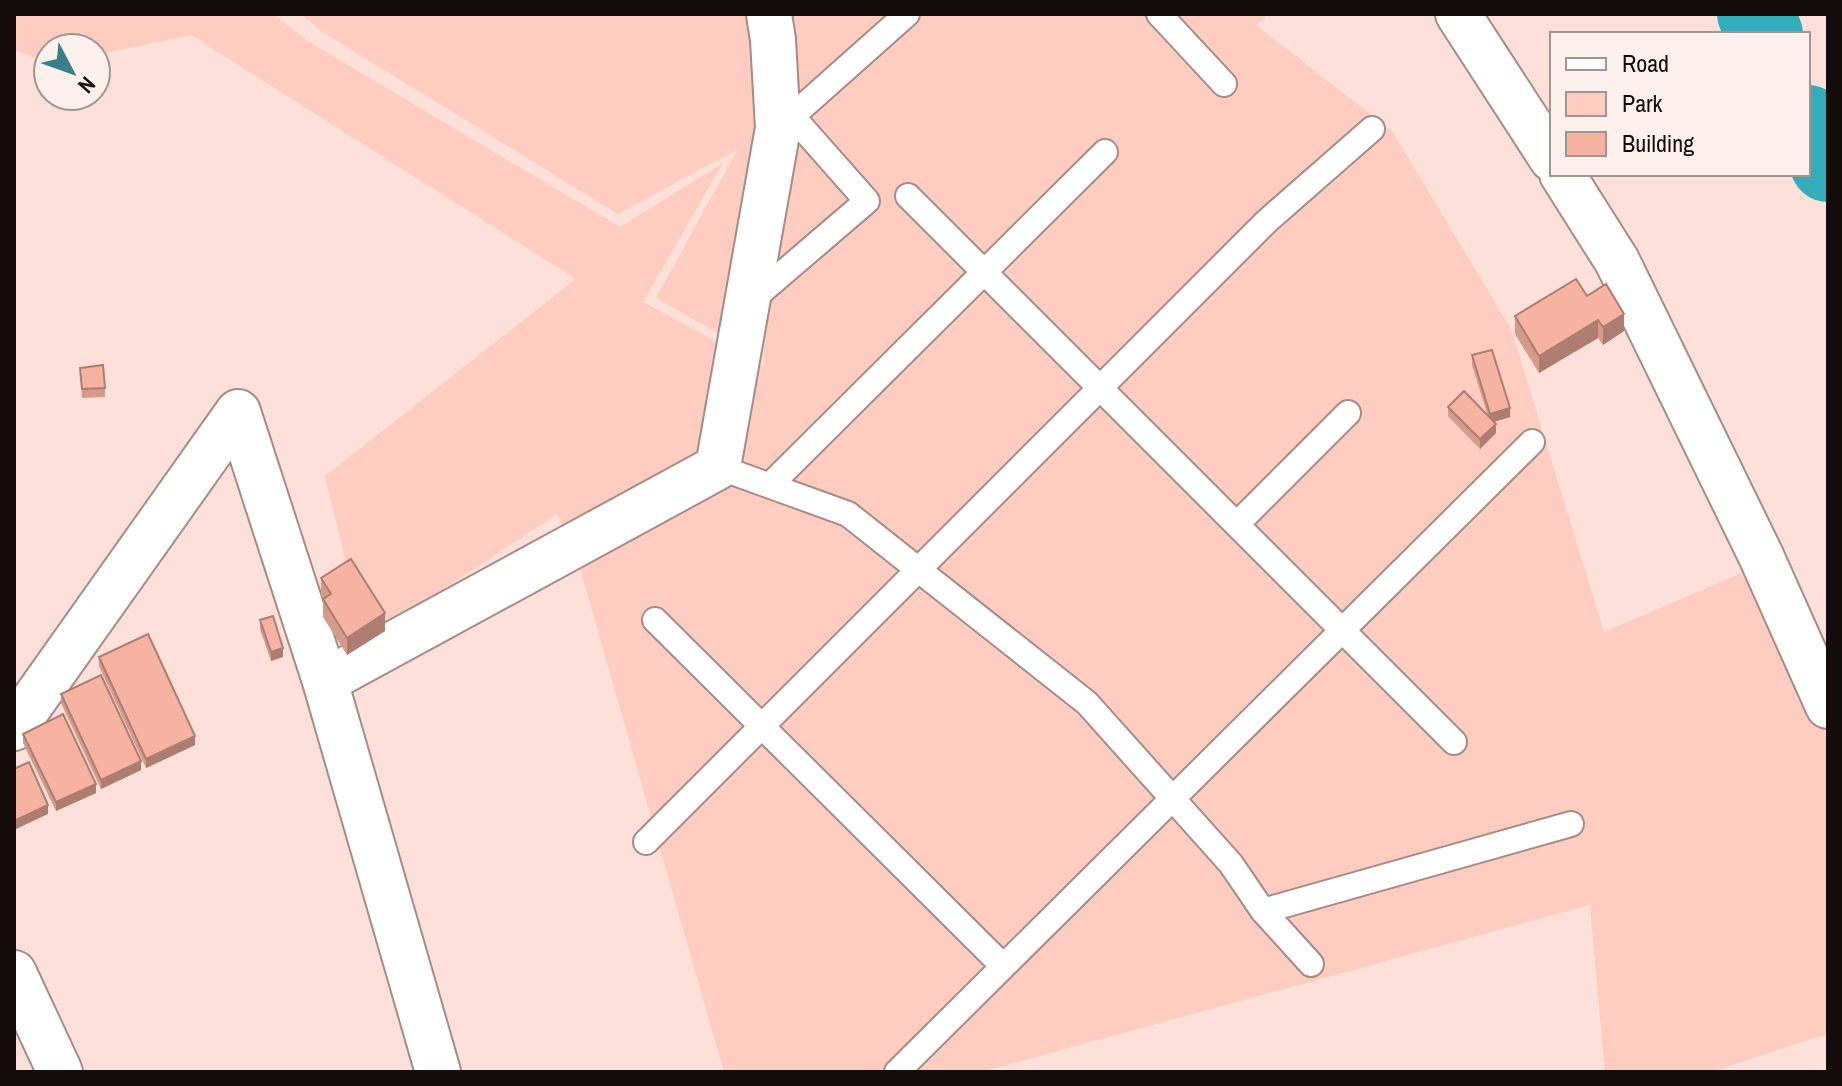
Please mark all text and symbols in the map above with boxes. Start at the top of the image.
north arrow [32,32,112,112]
legend [1550,32,1810,176]
text: Road [1622,47,1669,79]
text: N [71,70,103,100]
text: Park [1622,87,1663,119]
text: Building [1622,127,1694,159]

